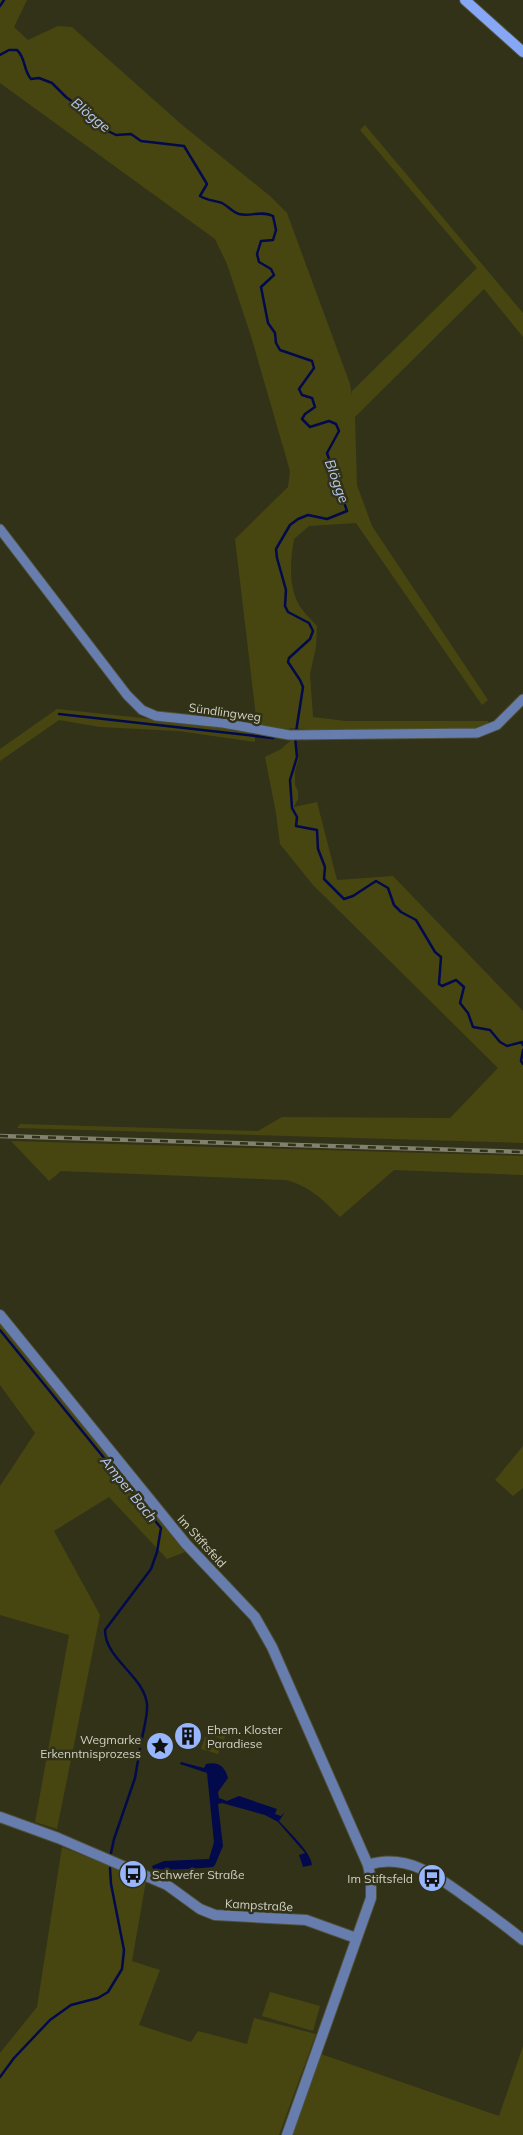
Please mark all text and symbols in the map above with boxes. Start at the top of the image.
water label: Blögge [68,94,115,137]
water label: Blögge [321,457,353,506]
street label: Sündlingweg [188,700,262,724]
water label: Amper Bach [96,1451,161,1526]
street label: Im Stiftsfeld [174,1512,230,1570]
building icon: Ehem. Kloster Paradiese [173,1721,203,1751]
place label: Ehem. Kloster Paradiese [207,1722,283,1751]
place icon: Wegmarke Erkenntnisprozess [145,1731,175,1761]
place label: Wegmarke Erkenntnisprozess [40,1732,141,1761]
bus stop icon: Schwefer Straße [118,1859,148,1889]
bus stop icon: Im Stiftsfeld [417,1863,447,1893]
place label: Schwefer Straße [152,1867,244,1882]
place label: Im Stiftsfeld [347,1871,413,1886]
street label: Kampstraße [225,1896,293,1914]

